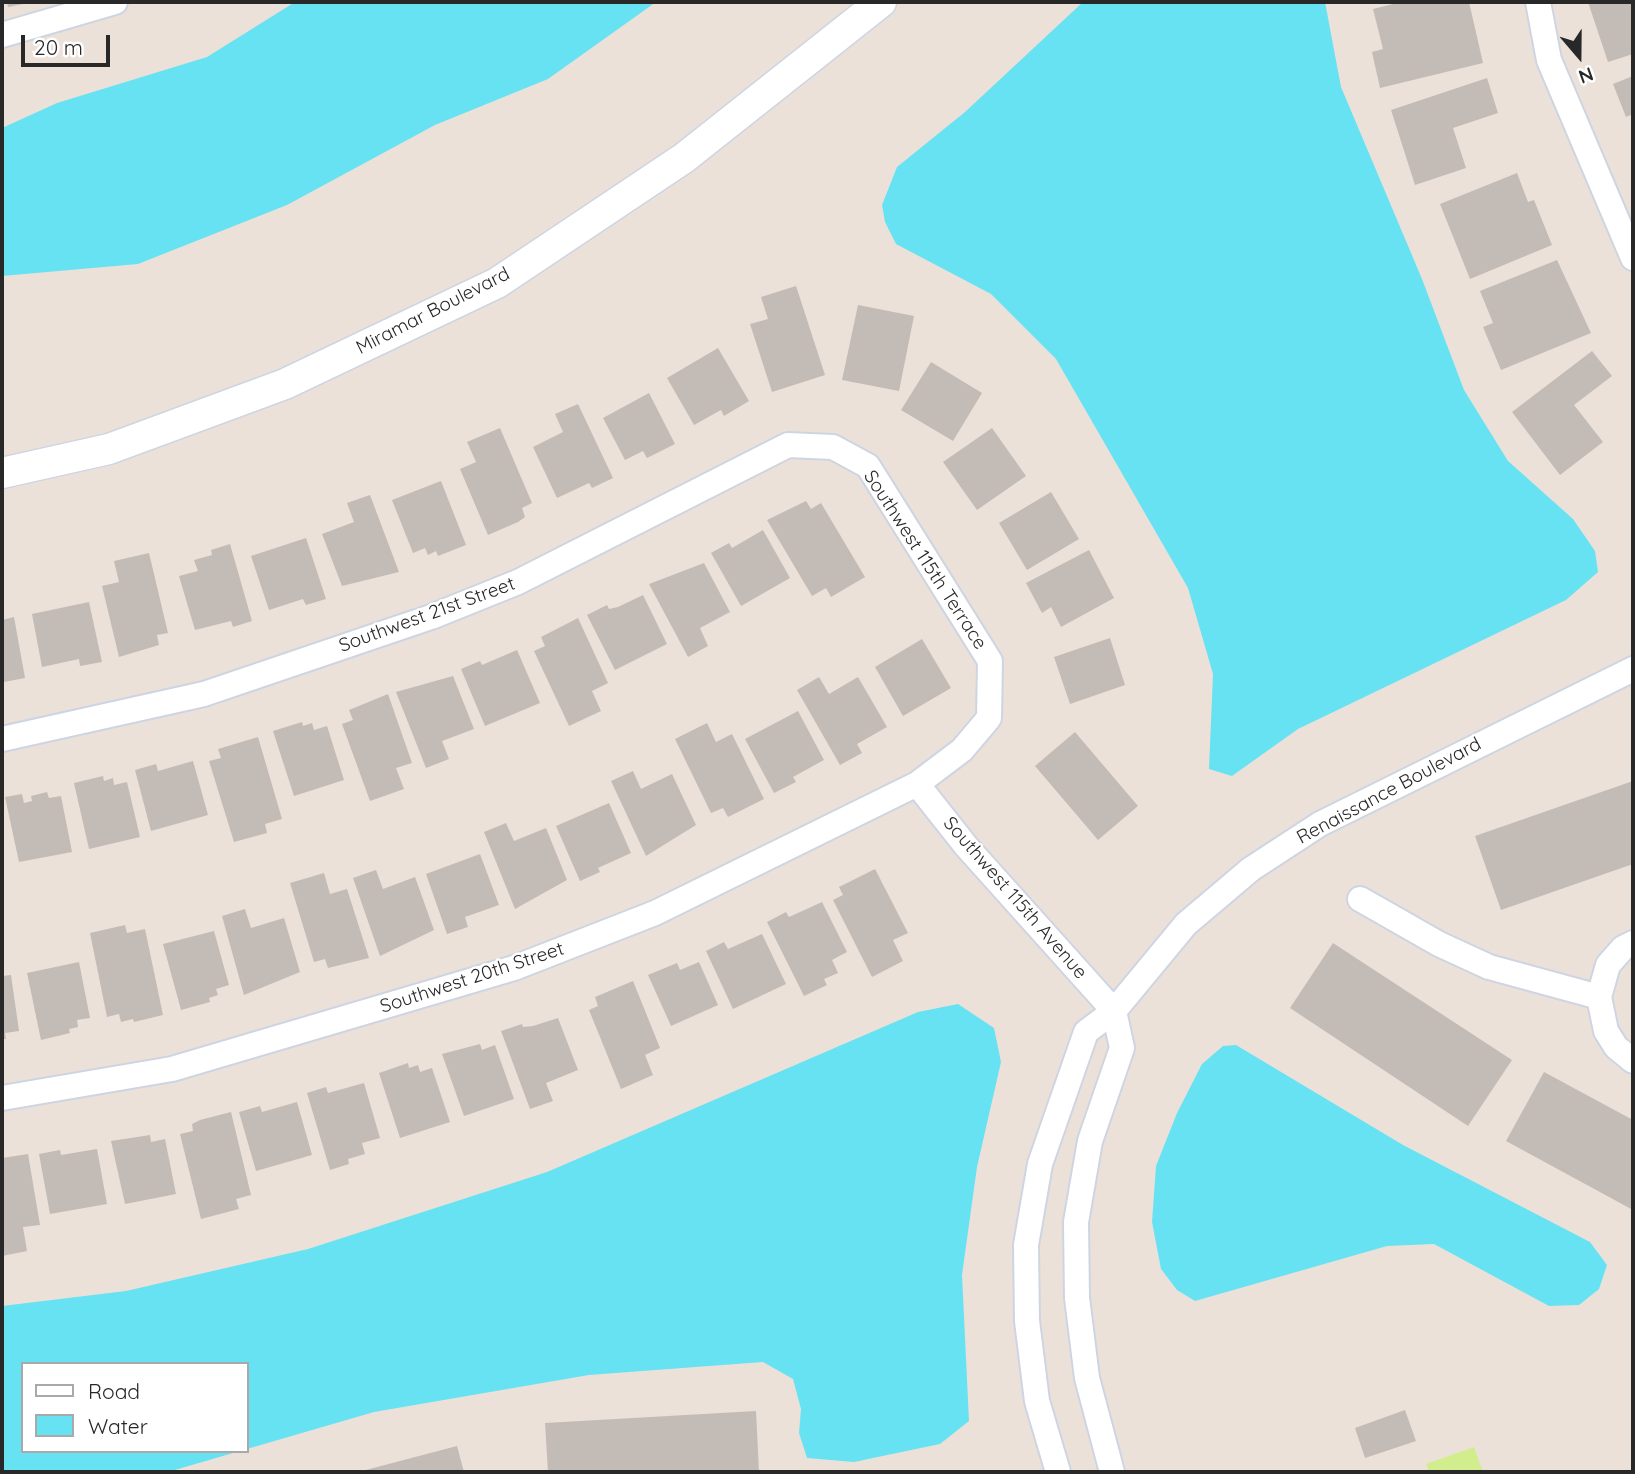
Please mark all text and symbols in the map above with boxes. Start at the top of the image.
scale bar [24,21,114,65]
north arrow [1544,21,1614,91]
text: 20 m [34,34,83,60]
text: N [1576,62,1597,89]
street label: Miramar Boulevard [352,262,514,360]
street label: Southwest 115th Terrace [859,466,991,654]
street label: Southwest 21st Street [336,573,518,657]
street label: Renaissance Boulevard [1293,733,1485,849]
street label: Southwest 115th Avenue [938,812,1092,984]
street label: Southwest 20th Street [377,938,567,1018]
legend [21,1362,248,1453]
text: Road [88,1378,140,1404]
text: Water [88,1413,148,1439]

